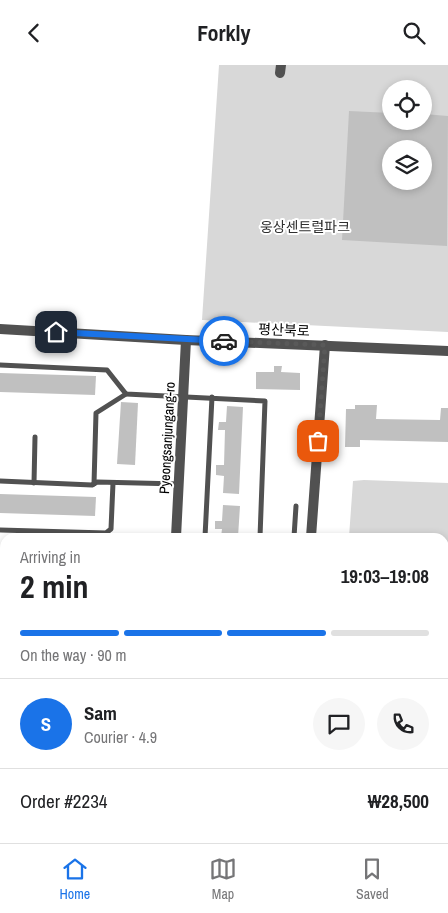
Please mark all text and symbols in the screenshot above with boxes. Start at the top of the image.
text: Forkly [197,18,251,48]
icon: back [20,19,48,47]
icon: search [400,19,428,47]
map controls [382,80,432,190]
button: locate [382,80,432,130]
button: layers [382,140,432,190]
park label: 웅상센트럴파크 [260,218,350,236]
pin [35,311,77,353]
courier [199,316,249,366]
icon: home [42,318,70,346]
street label: 평산북로 [258,320,310,340]
icon: car [210,327,238,355]
street label: Pyeongsanjungang-ro [155,381,179,495]
pin [297,420,339,462]
icon: bag [304,427,332,455]
text: Arriving in [20,546,81,568]
text: 19:03–19:08 [341,563,429,589]
text: 2 min [20,565,89,608]
text: On the way · 90 m [20,644,126,666]
button: chat [313,698,365,750]
button: phone [377,698,429,750]
text: Sam [84,700,117,726]
text: S [41,711,51,737]
text: Courier · 4.9 [84,726,157,748]
text: Order #2234 [20,788,107,814]
text: ₩28,500 [368,788,429,814]
tab: Home [59,855,90,903]
tab: Map [209,855,237,903]
tab: Saved [356,855,389,903]

